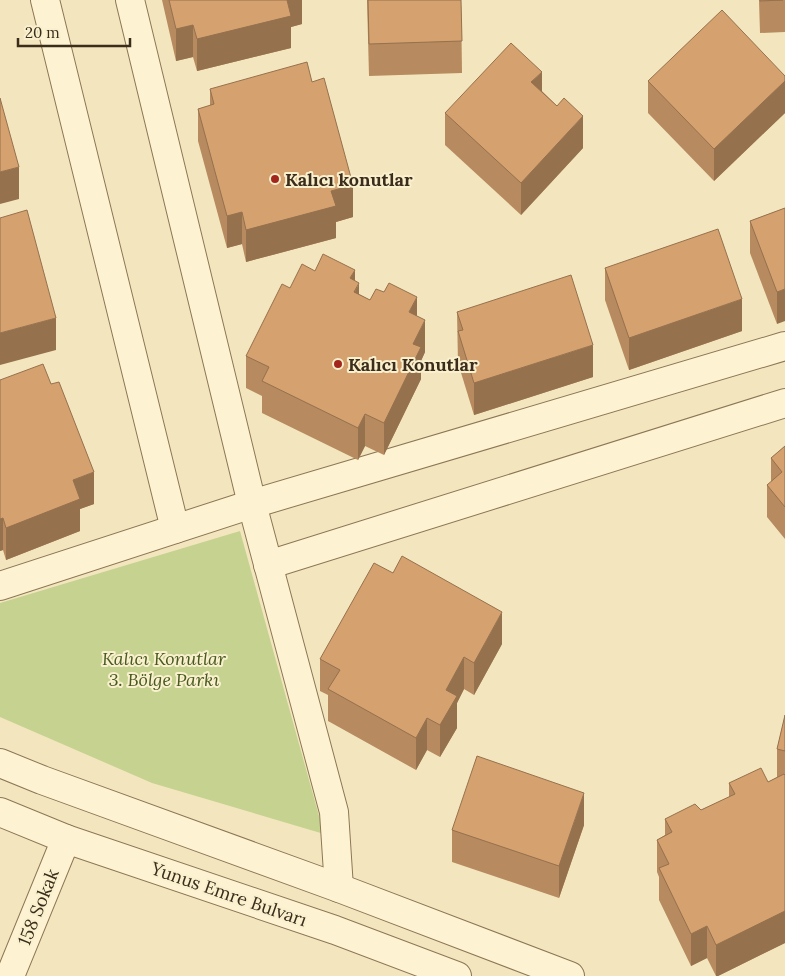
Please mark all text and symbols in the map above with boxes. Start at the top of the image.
scale bar [18,15,130,47]
text: 20 m [25,23,60,42]
place label: Kalıcı konutlar [285,168,413,191]
marker: Kalıcı konutlar [269,173,281,185]
place label: Kalıcı Konutlar [348,353,478,376]
marker: Kalıcı Konutlar [332,358,344,370]
park label: Kalıcı Konutlar 3. Bölge Parkı [102,647,227,691]
street label: Yunus Emre Bulvarı [147,856,310,931]
street label: 158 Sokak [12,865,64,949]

